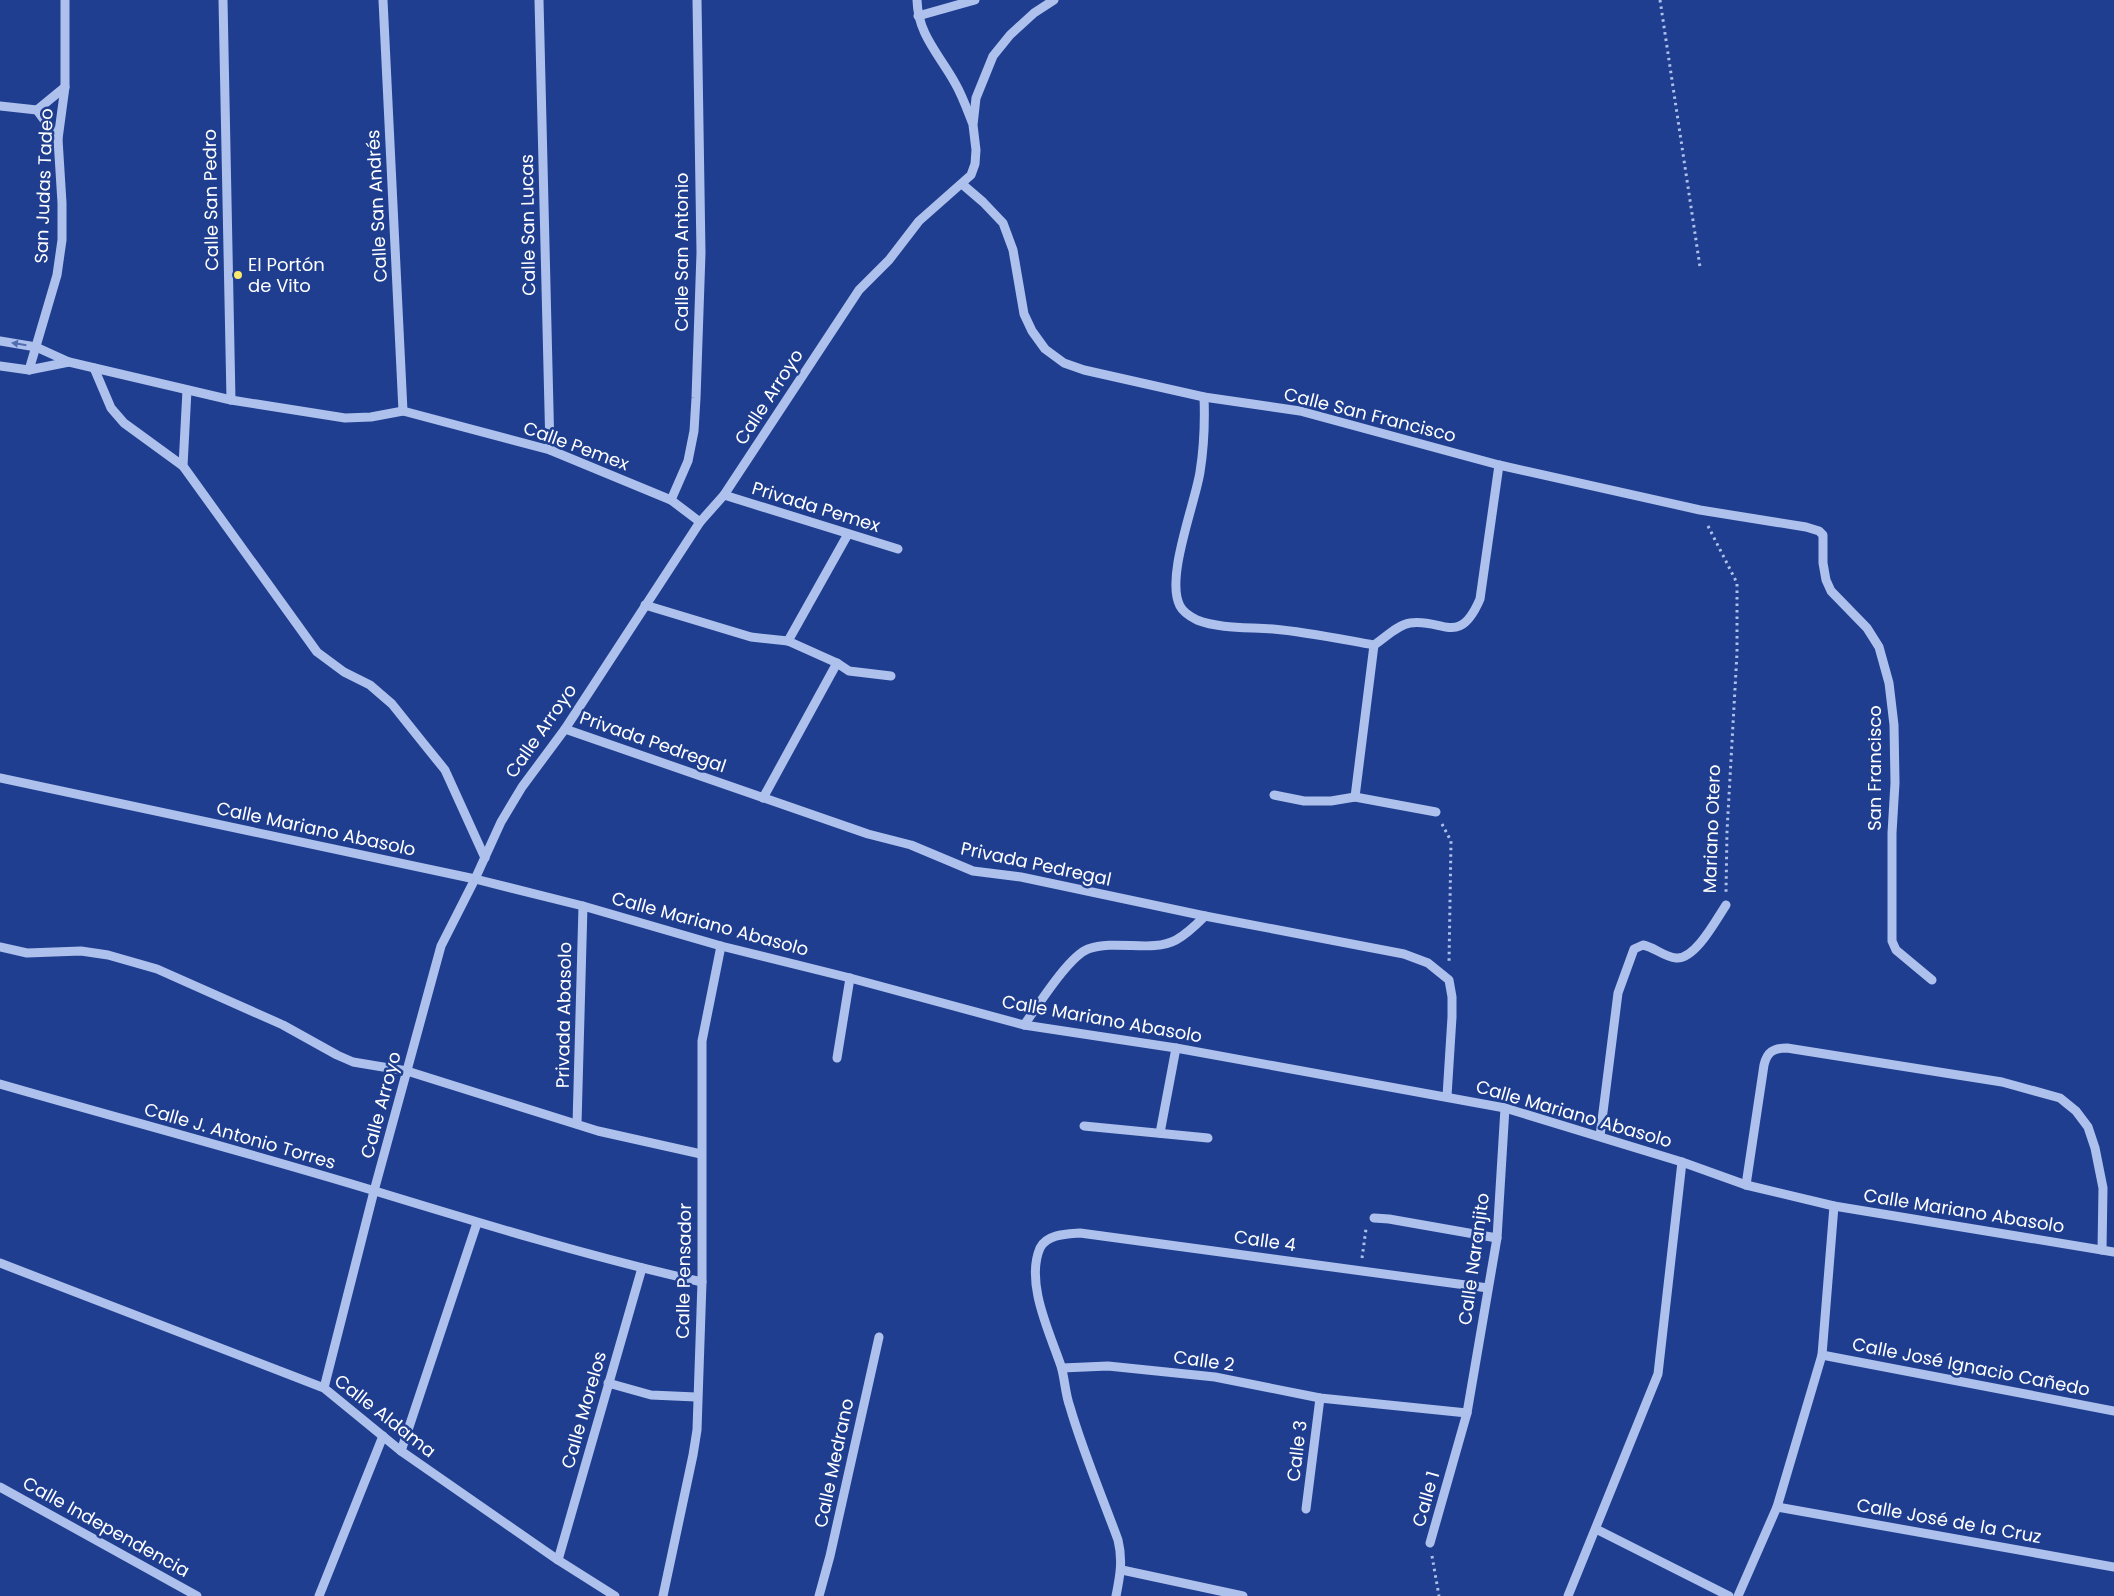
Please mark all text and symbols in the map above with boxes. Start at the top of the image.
street label: San Judas Tadeo [28,108,59,264]
street label: Calle San Pedro [197,129,224,271]
street label: Calle San Andrés [360,129,393,283]
street label: Calle San Lucas [514,154,541,296]
street label: Calle San Antonio [669,172,694,332]
place label: El Portón de Vito [248,252,325,298]
marker: El Portón de Vito [232,269,244,281]
one-way arrow [10,340,26,348]
street label: Calle Arroyo [728,344,809,450]
street label: Calle San Francisco [1281,381,1459,448]
street label: Calle Pemex [520,415,633,476]
street label: Privada Pemex [749,475,884,538]
street label: Calle Arroyo [499,679,582,783]
street label: Privada Pedregal [577,705,730,778]
street label: San Francisco [1862,705,1887,831]
street label: Mariano Otero [1697,764,1726,894]
street label: Calle Mariano Abasolo [214,795,418,862]
street label: Privada Pedregal [959,835,1114,892]
street label: Calle Mariano Abasolo [609,885,811,962]
street label: Privada Abasolo [550,942,577,1088]
street label: Calle Mariano Abasolo [1000,989,1204,1048]
street label: Calle Arroyo [354,1049,407,1161]
street label: Calle Mariano Abasolo [1473,1074,1675,1154]
street label: Calle J. Antonio Torres [141,1096,339,1175]
street label: Calle Mariano Abasolo [1862,1182,2066,1239]
street label: Calle Naranjito [1452,1191,1495,1327]
street label: Calle Pensador [670,1203,697,1339]
street label: Calle 4 [1233,1224,1298,1257]
street label: Calle José Ignacio Cañedo [1850,1331,2092,1402]
street label: Calle 2 [1172,1344,1236,1377]
street label: Calle Morelos [555,1348,612,1472]
street label: Calle Aldama [329,1368,441,1463]
street label: Calle Medrano [808,1396,859,1530]
street label: Calle 3 [1280,1419,1313,1483]
street label: Calle 1 [1406,1468,1445,1530]
street label: Calle Independencia [18,1470,194,1583]
street label: Calle José de la Cruz [1855,1492,2043,1549]

